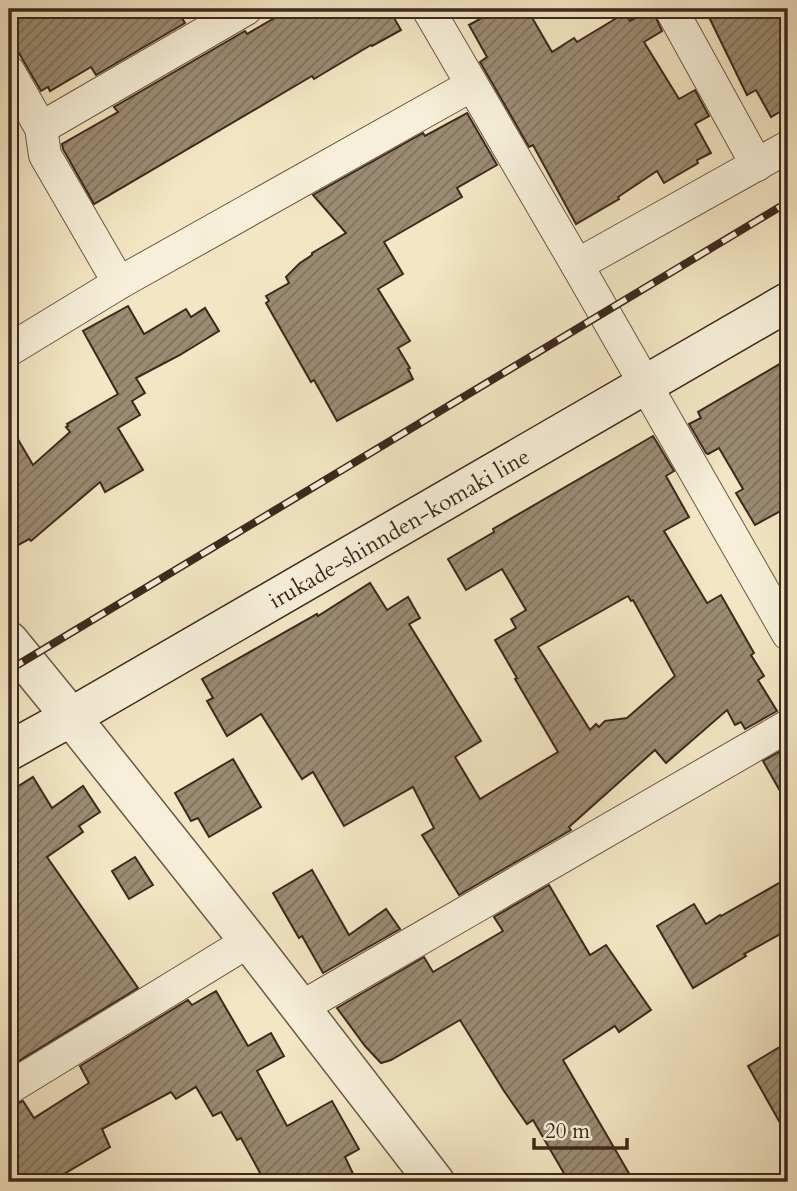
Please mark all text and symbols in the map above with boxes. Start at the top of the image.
street label: irukade-shinnden-komaki line [263,441,535,616]
scale bar [534,1107,627,1151]
text: 20 m [545,1117,590,1146]

